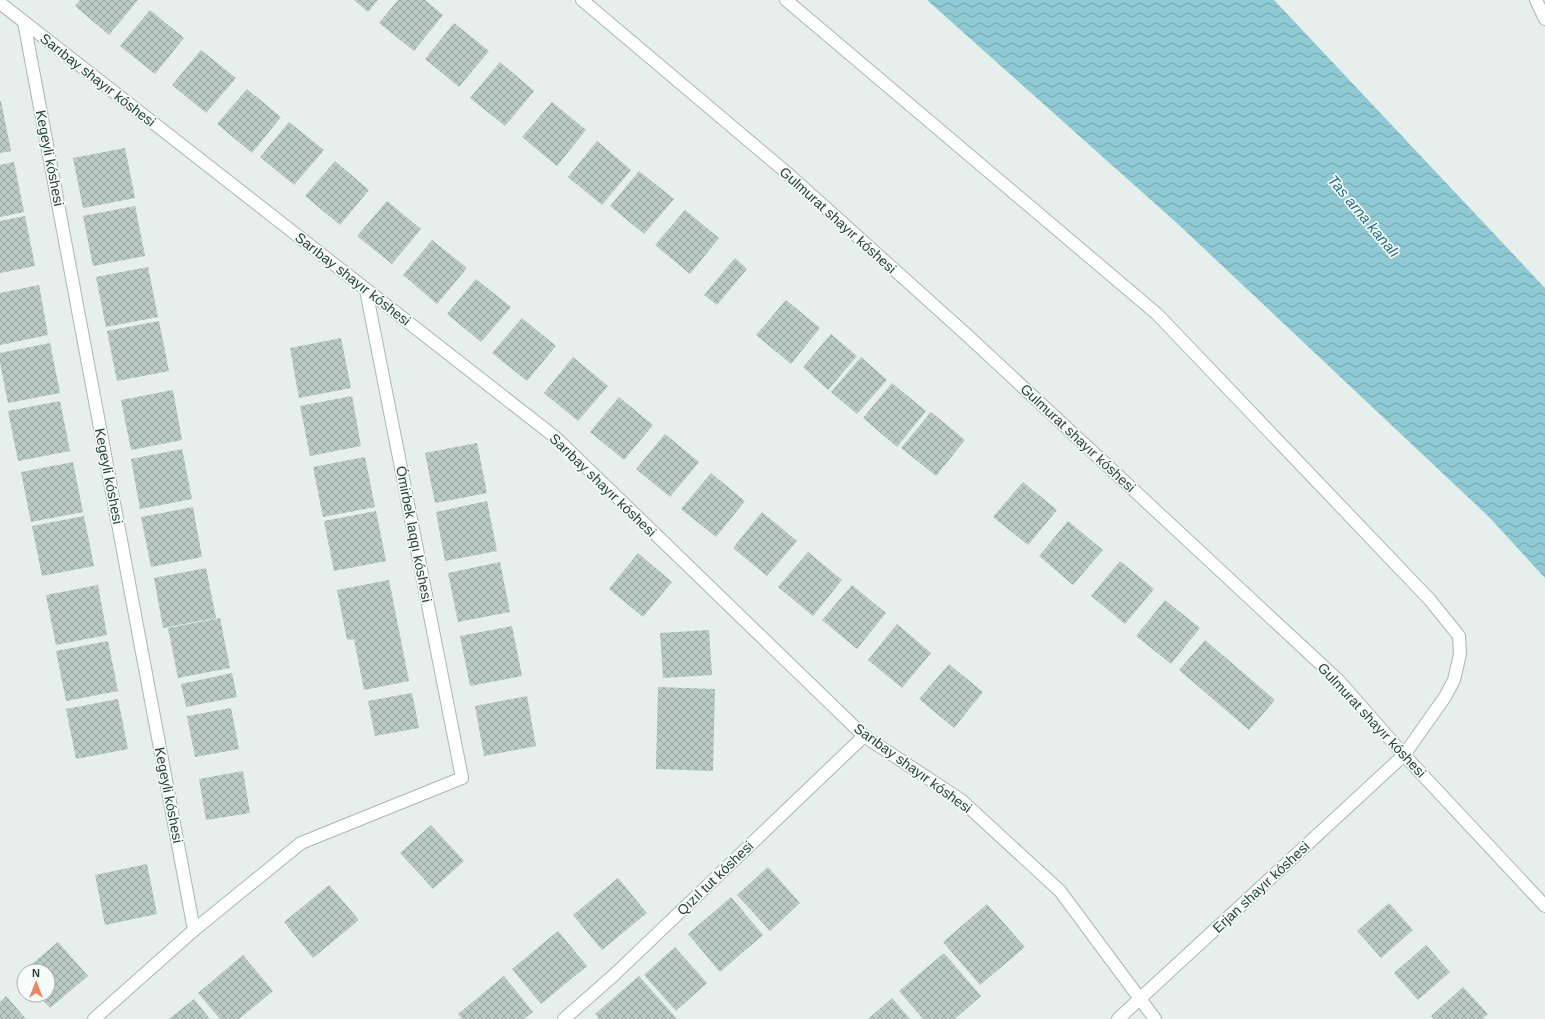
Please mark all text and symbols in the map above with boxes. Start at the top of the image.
street label: Sarıbay shayır kóshesi [37,30,159,130]
street label: Kegeyli kóshesi [33,109,67,207]
street label: Gulmurat shayır kóshesi [777,164,899,276]
water label: Tas arna kanalı [1325,171,1403,261]
street label: Sarıbay shayır kóshesi [292,229,414,329]
street label: Gulmurat shayır kóshesi [1017,381,1139,495]
street label: Kegeyli kóshesi [92,427,126,525]
street label: Sarıbay shayır kóshesi [547,430,659,540]
street label: Ómirbek laqqı kóshesi [393,464,435,604]
street label: Gulmurat shayır kóshesi [1315,659,1429,781]
street label: Sarıbay shayır kóshesi [851,720,975,816]
street label: Kegeyli kóshesi [152,746,186,844]
street label: Qızıl tut kóshesi [674,838,756,918]
street label: Erjan shayır kóshesi [1209,838,1313,936]
north arrow [16,963,56,1003]
text: N [32,967,40,979]

